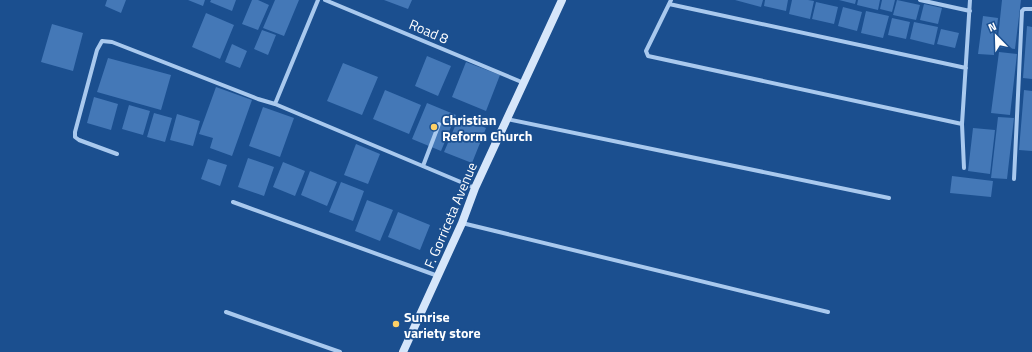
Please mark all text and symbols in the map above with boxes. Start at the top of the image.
street label: Road 8 [406,13,452,49]
north arrow [976,16,1016,56]
text: N [985,18,999,36]
place label: Christian Reform Church [442,109,532,146]
marker: Christian Reform Church [429,122,439,132]
street label: F. Gorriceta Avenue [418,159,482,271]
place label: Sunrise variety store [404,306,481,343]
marker: Sunrise variety store [391,319,401,329]

